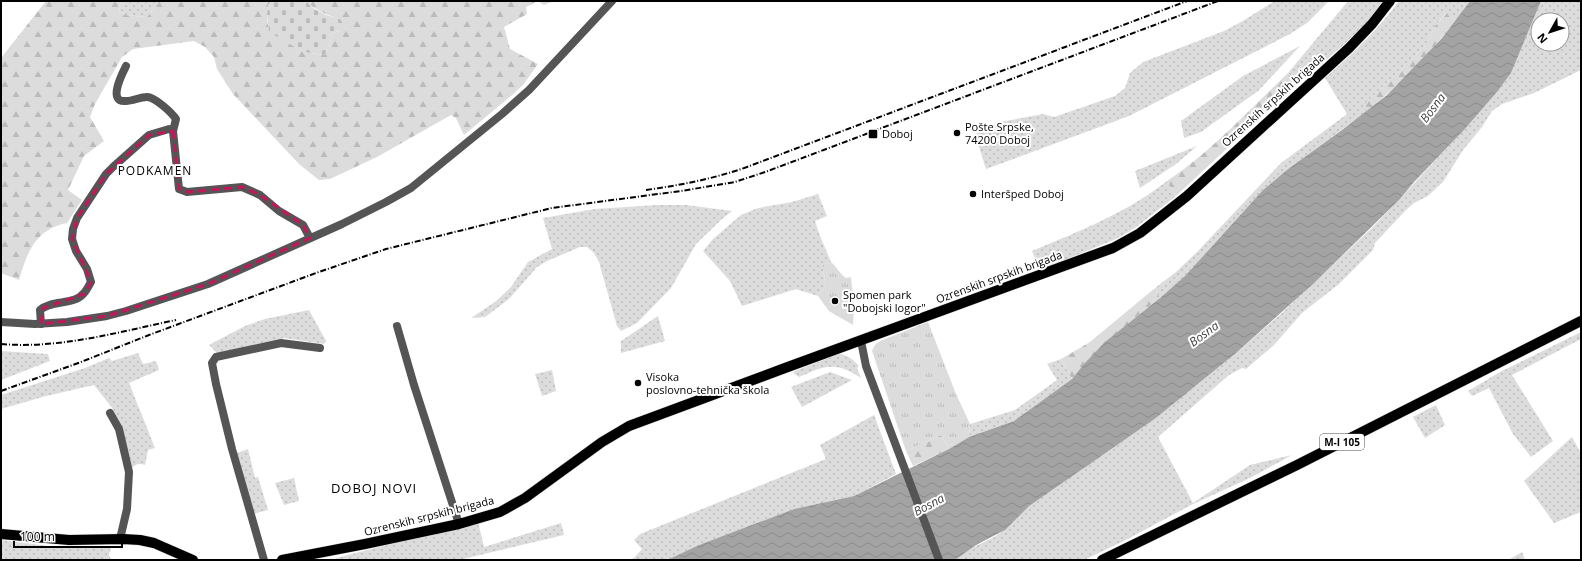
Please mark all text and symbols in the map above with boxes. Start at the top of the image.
north arrow [1530,12,1570,52]
text: N [1533,30,1550,47]
street label: Ozrenskih srpskih brigada [1218,49,1327,150]
water label: Bosna [1416,89,1449,126]
place label: Pošte Srpske, 74200 Doboj [965,119,1034,147]
place label: Doboj [882,126,913,141]
marker: Doboj [867,128,879,140]
marker: Pošte Srpske, 74200 Doboj [952,128,962,138]
district label: PODKAMEN [118,162,192,179]
place label: Interšped Doboj [981,186,1064,201]
marker: Interšped Doboj [968,189,978,199]
street label: Ozrenskih srpskih brigada [934,247,1064,306]
place label: Spomen park "Dobojski logor" [843,287,926,315]
marker: Spomen park "Dobojski logor" [830,296,840,306]
water label: Bosna [1185,317,1222,350]
place label: Visoka poslovno-tehnička škola [646,369,769,397]
marker: Visoka poslovno-tehnička škola [633,378,643,388]
road number: M-I 105 [1320,434,1364,450]
district label: DOBOJ NOVI [331,479,417,497]
water label: Bosna [910,489,947,520]
street label: Ozrenskih srpskih brigada [362,492,495,539]
scale bar [14,523,122,549]
text: 100 m [20,528,55,545]

